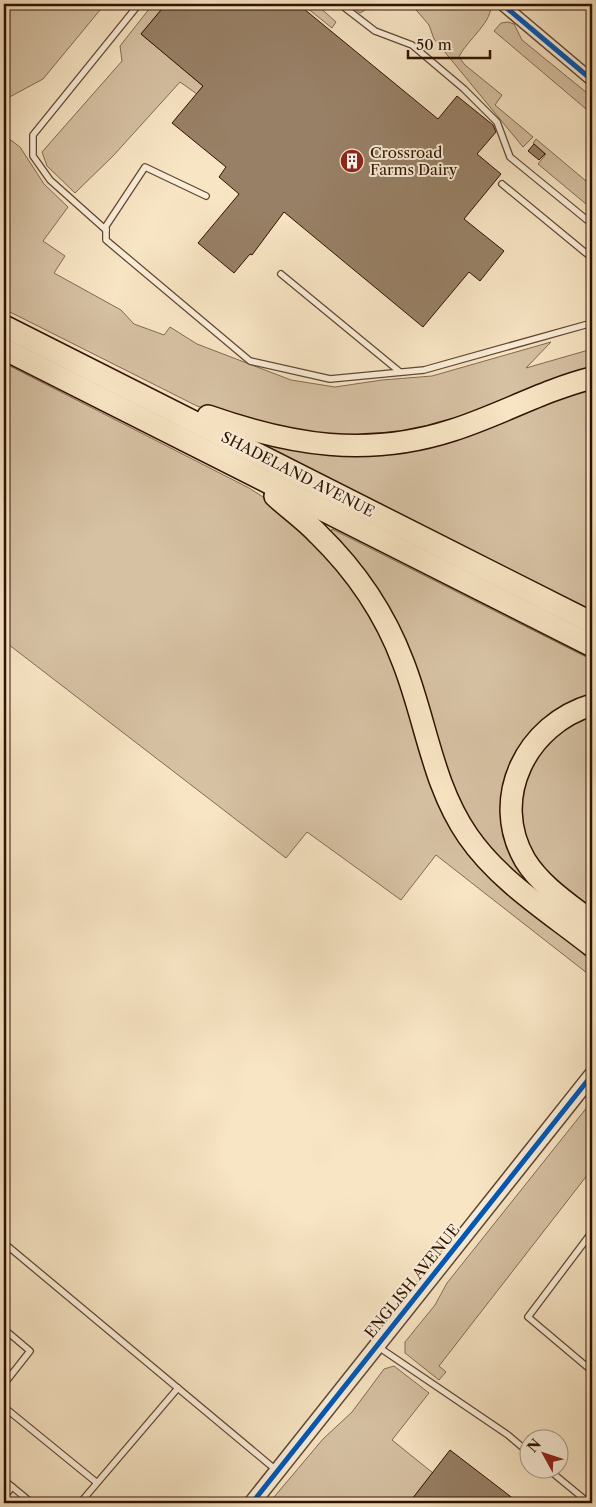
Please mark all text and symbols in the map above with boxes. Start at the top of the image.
scale bar [408,28,491,60]
text: 50 m [416,35,452,54]
place label: Crossroad Farms Dairy [370,143,458,179]
building icon: Crossroad Farms Dairy [339,148,365,174]
street label: SHADELAND AVENUE [218,427,378,521]
street label: ENGLISH AVENUE [360,1220,464,1342]
north arrow [518,1430,568,1480]
text: N [523,1435,545,1456]

